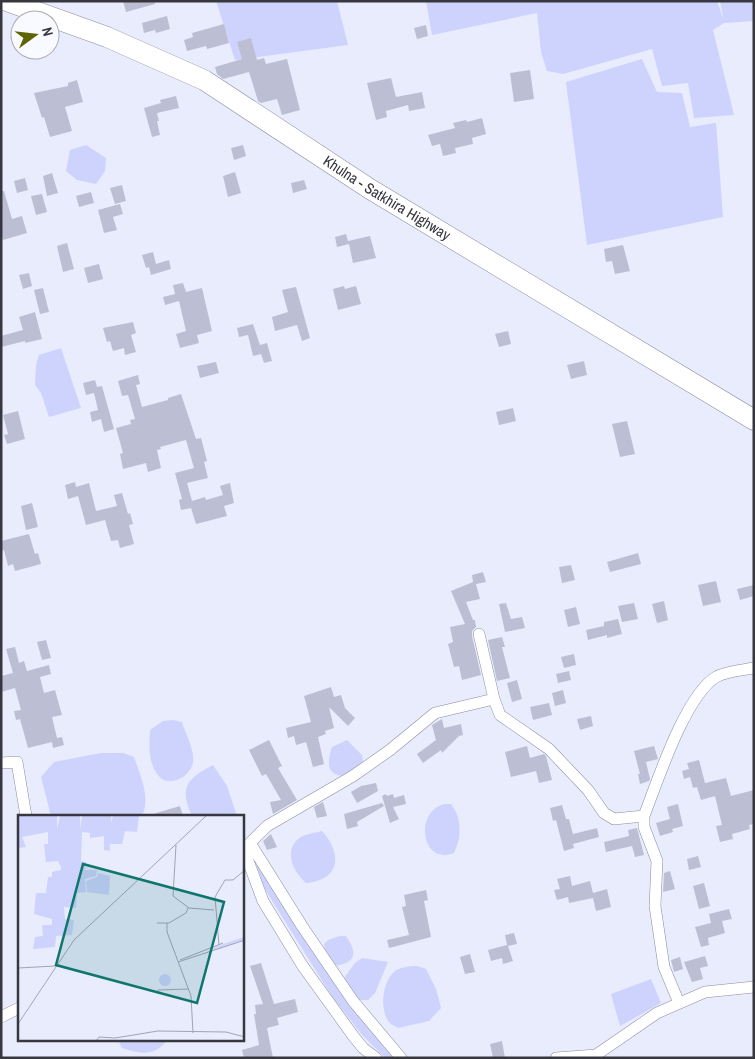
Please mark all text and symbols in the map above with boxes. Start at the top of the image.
north arrow [10,10,60,60]
text: N [38,25,57,38]
street label: Khulna - Satkhira Highway [319,150,455,246]
inset map [18,815,244,1042]

